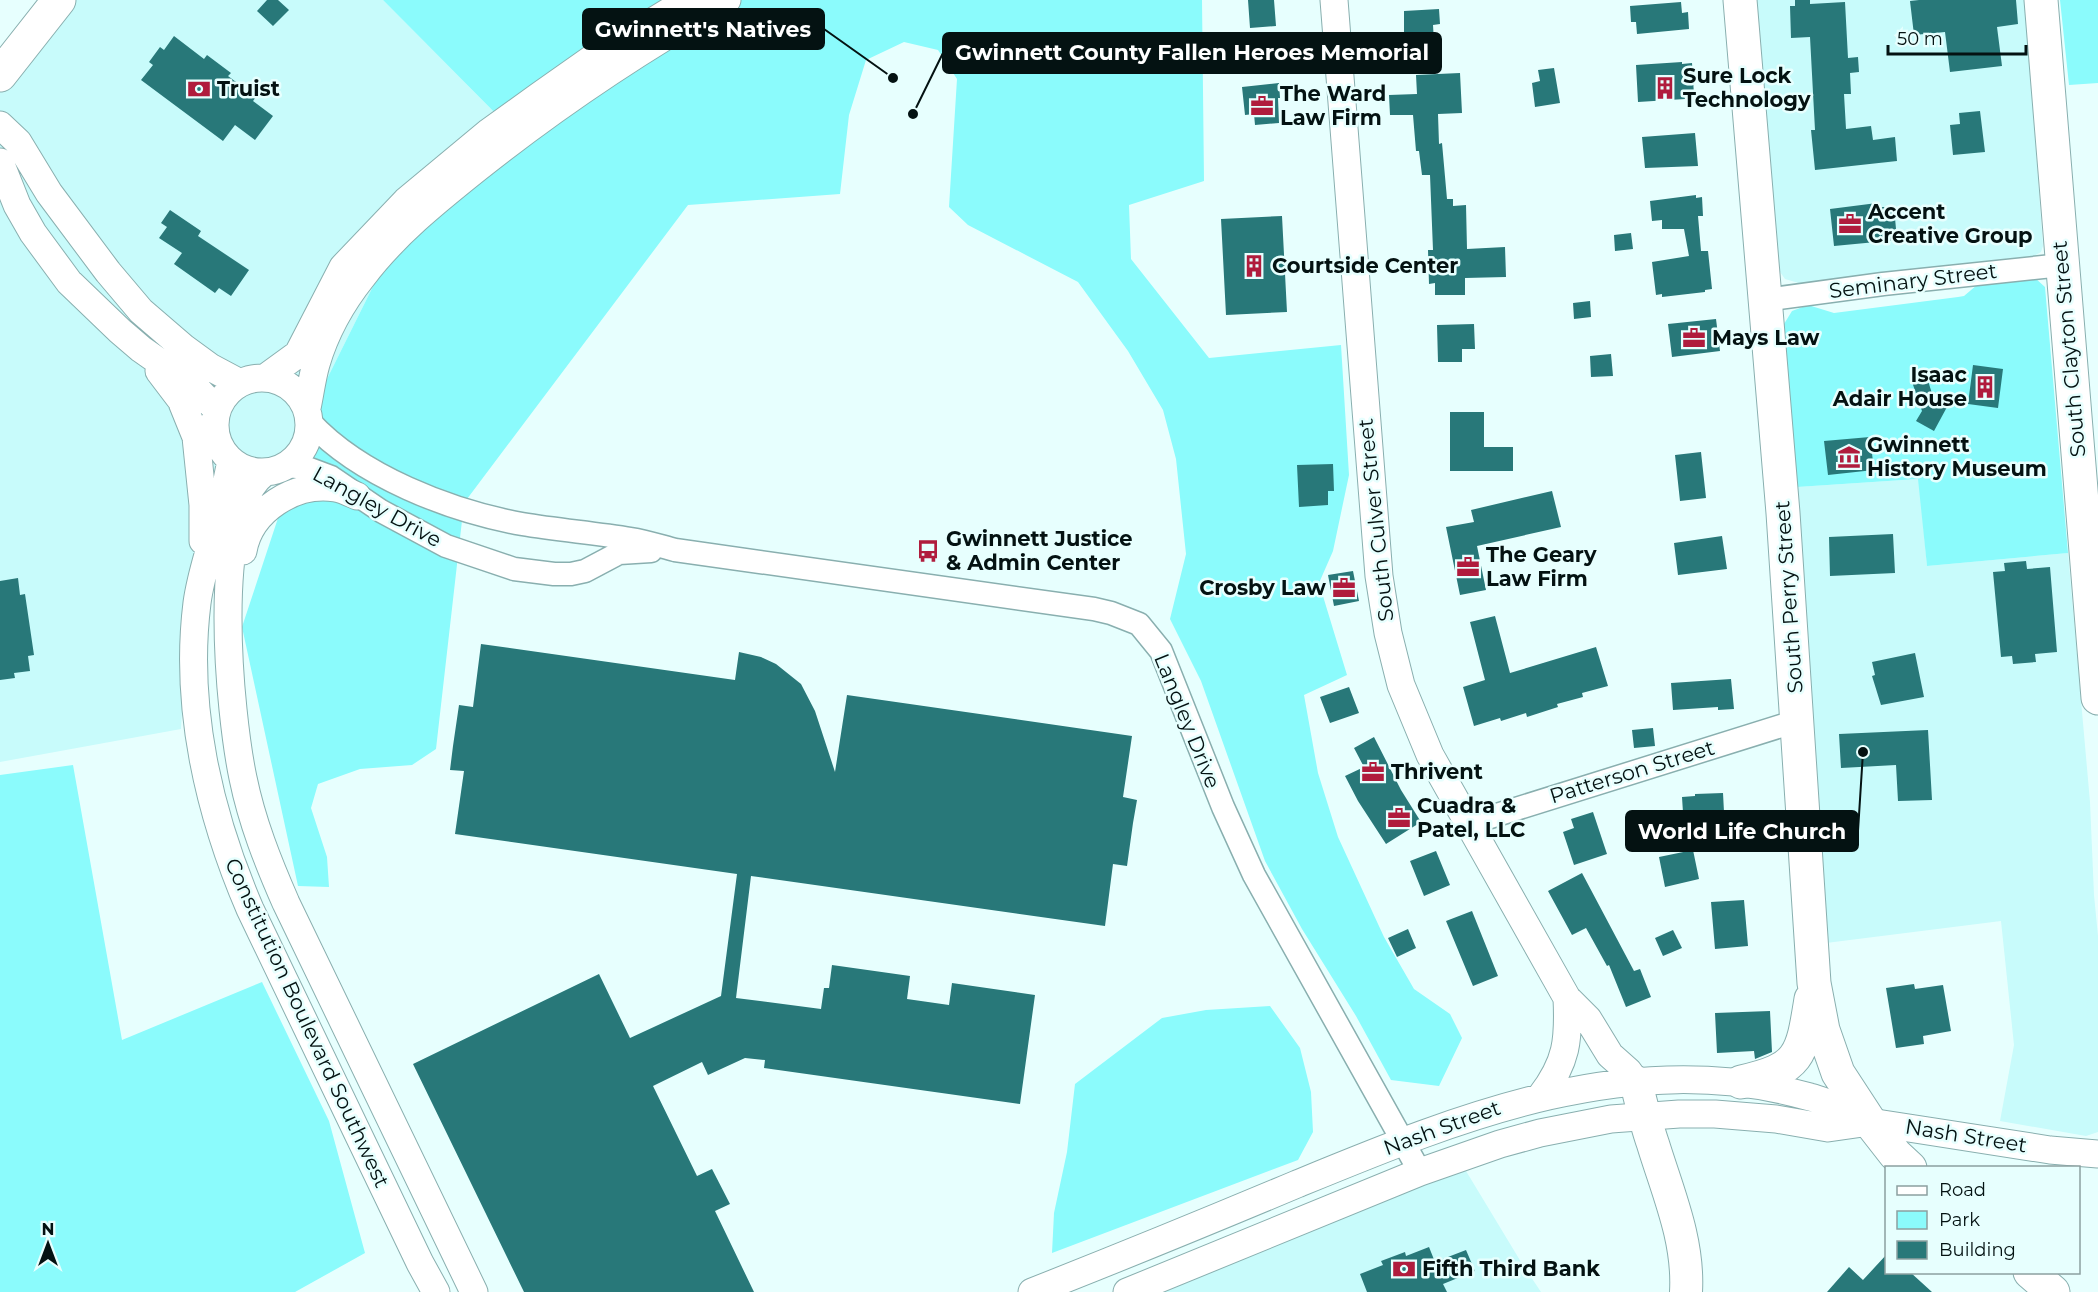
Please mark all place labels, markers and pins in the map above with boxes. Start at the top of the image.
callout: Gwinnett's Natives [583,9,824,49]
callout: Gwinnett County Fallen Heroes Memorial [943,33,1441,73]
place label: Sure Lock Technology [1683,63,1811,112]
building icon: Sure Lock Technology [1652,75,1678,101]
bank icon: Truist [186,76,212,102]
place label: Truist [217,76,280,101]
place label: The Ward Law Firm [1280,81,1386,130]
office icon: The Ward Law Firm [1249,93,1275,119]
place label: Accent Creative Group [1867,199,2033,248]
office icon: Accent Creative Group [1837,211,1863,237]
building icon: Courtside Center [1241,253,1267,279]
place label: Courtside Center [1272,253,1458,278]
office icon: Mays Law [1681,325,1707,351]
place label: Mays Law [1712,325,1820,350]
place label: Isaac Adair House [1832,362,1968,411]
building icon: Isaac Adair House [1972,374,1998,400]
place label: Gwinnett History Museum [1867,432,2047,481]
museum icon: Gwinnett History Museum [1836,444,1862,470]
place label: Gwinnett Justice & Admin Center [946,526,1133,575]
bus stop icon: Gwinnett Justice & Admin Center [915,538,941,564]
place label: The Geary Law Firm [1486,542,1597,591]
office icon: The Geary Law Firm [1455,554,1481,580]
place label: Crosby Law [1199,575,1326,600]
office icon: Crosby Law [1331,575,1357,601]
office icon: Thrivent [1360,759,1386,785]
place label: Thrivent [1391,759,1483,784]
place label: Cuadra & Patel, LLC [1417,793,1525,842]
office icon: Cuadra & Patel, LLC [1386,805,1412,831]
callout: World Life Church [1626,811,1858,851]
bank icon: Fifth Third Bank [1391,1256,1417,1282]
place label: Fifth Third Bank [1422,1256,1600,1281]

